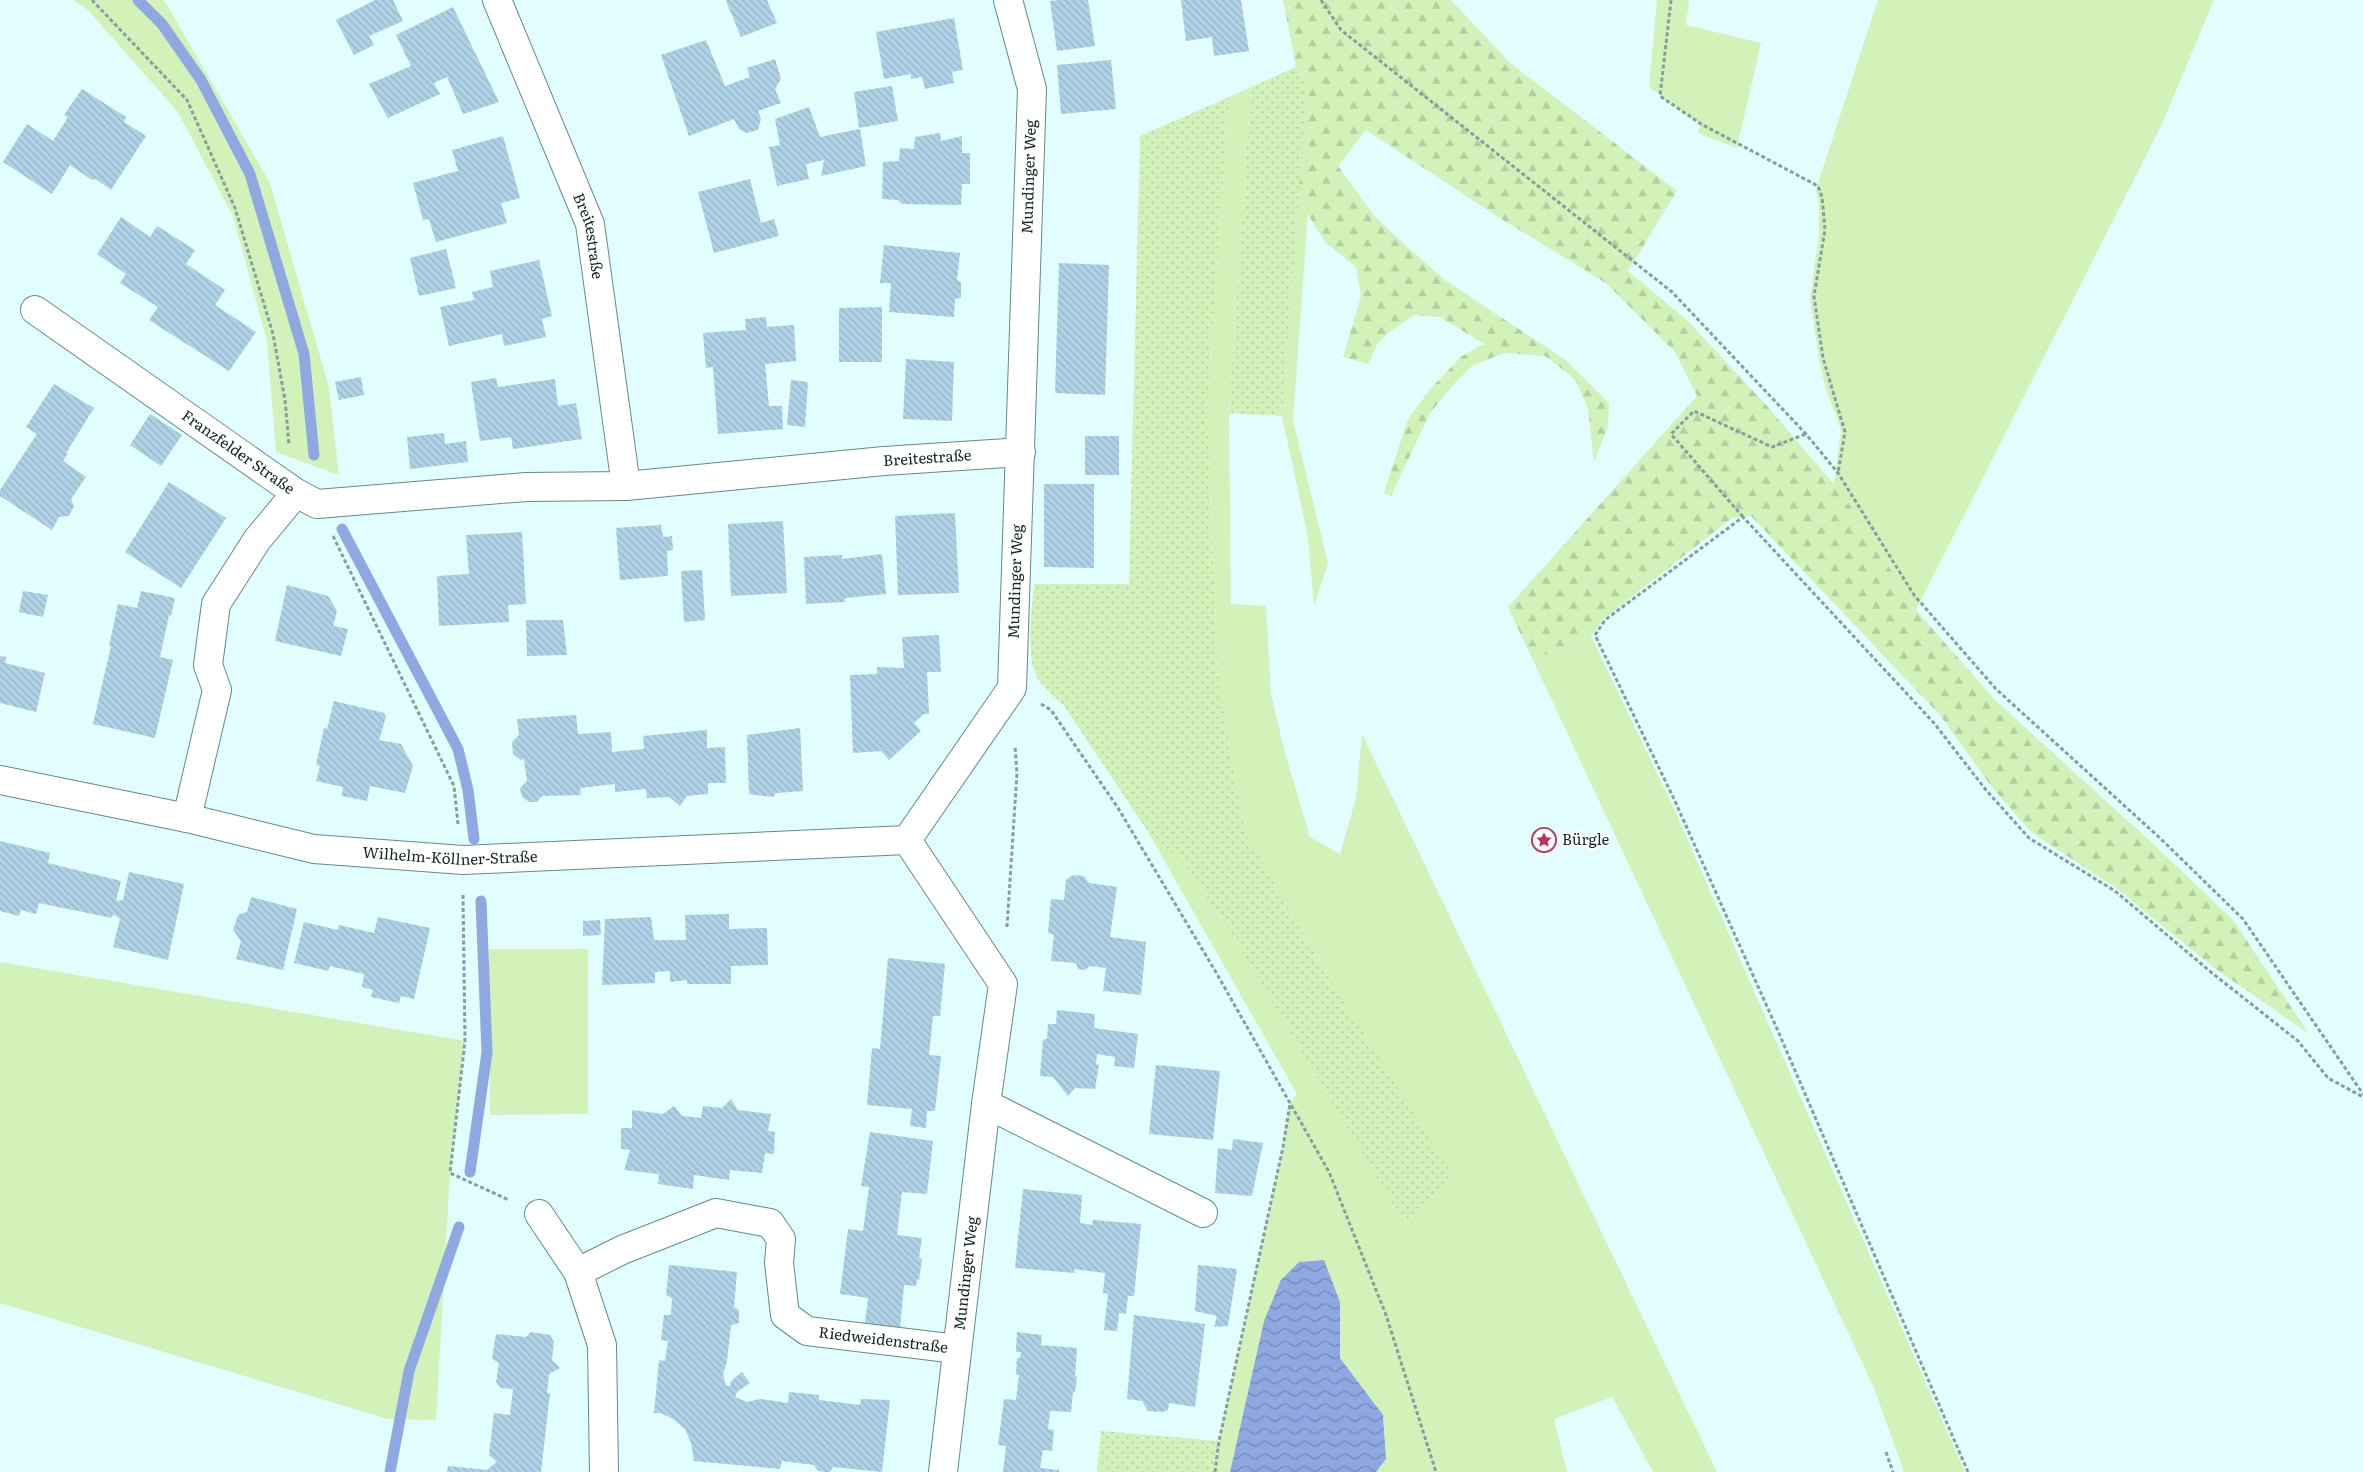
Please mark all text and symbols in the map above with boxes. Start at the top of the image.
street label: Mundinger Weg [1014,118,1041,235]
street label: Breitestraße [568,189,610,281]
street label: Franzfelder Straße [178,403,300,499]
street label: Breitestraße [882,442,972,471]
street label: Mundinger Weg [1001,523,1027,639]
place icon: Bürgle [1531,827,1557,853]
place label: Bürgle [1562,827,1610,850]
street label: Wilhelm-Köllner-Straße [362,840,538,870]
street label: Mundinger Weg [947,1214,983,1332]
street label: Riedweidenstraße [817,1319,950,1358]

